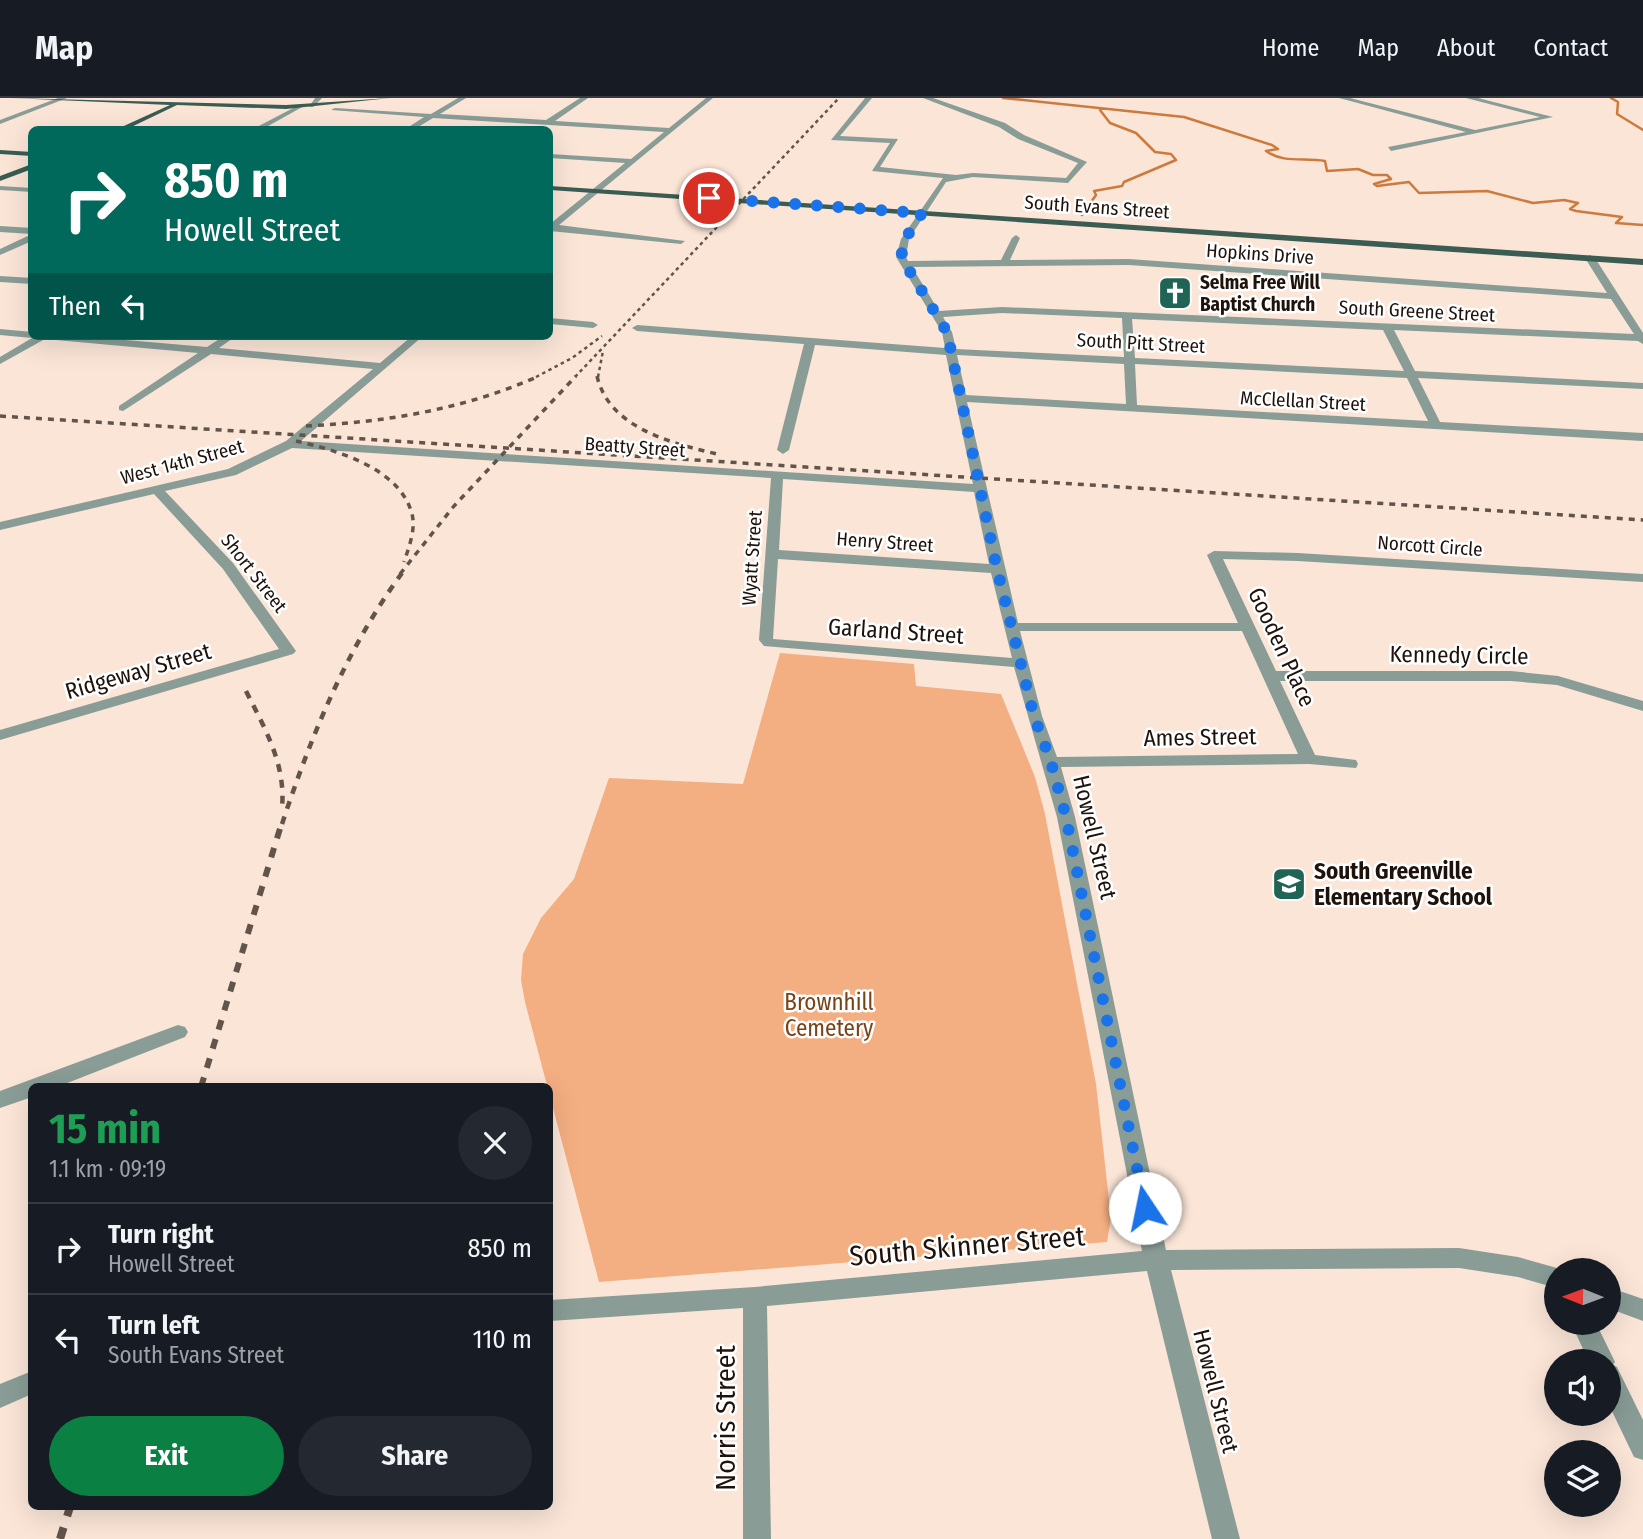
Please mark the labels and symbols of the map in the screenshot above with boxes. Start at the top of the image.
pin [679,168,739,228]
street label: South Evans Street [1024,190,1171,224]
street label: Hopkins Drive [1205,239,1315,269]
place label: Selma Free Will Baptist Church [1200,271,1321,316]
church icon: Selma Free Will Baptist Church [1156,274,1194,312]
street label: South Greene Street [1338,295,1496,327]
street label: South Pitt Street [1076,328,1206,358]
street label: McClellan Street [1240,386,1367,416]
street label: Beatty Street [584,432,687,462]
street label: West 14th Street [118,434,247,489]
street label: Wyatt Street [737,509,767,606]
street label: Henry Street [836,527,935,557]
street label: Short Street [216,529,292,618]
street label: Norcott Circle [1377,531,1483,561]
street label: Gooden Place [1242,583,1322,711]
street label: Garland Street [827,612,965,650]
street label: Ridgeway Street [62,637,215,705]
street label: Kennedy Circle [1389,640,1529,670]
street label: Ames Street [1143,722,1257,752]
street label: Howell Street [1067,772,1123,902]
place label: South Greenville Elementary School [1314,857,1493,911]
school or university icon: South Greenville Elementary School [1270,865,1308,903]
park label: Brownhill Cemetery [784,988,874,1042]
position arrow [1108,1171,1182,1245]
street label: South Skinner Street [848,1219,1087,1273]
north arrow [1544,1258,1620,1335]
street label: Howell Street [1187,1326,1245,1456]
street label: Norris Street [709,1344,742,1491]

